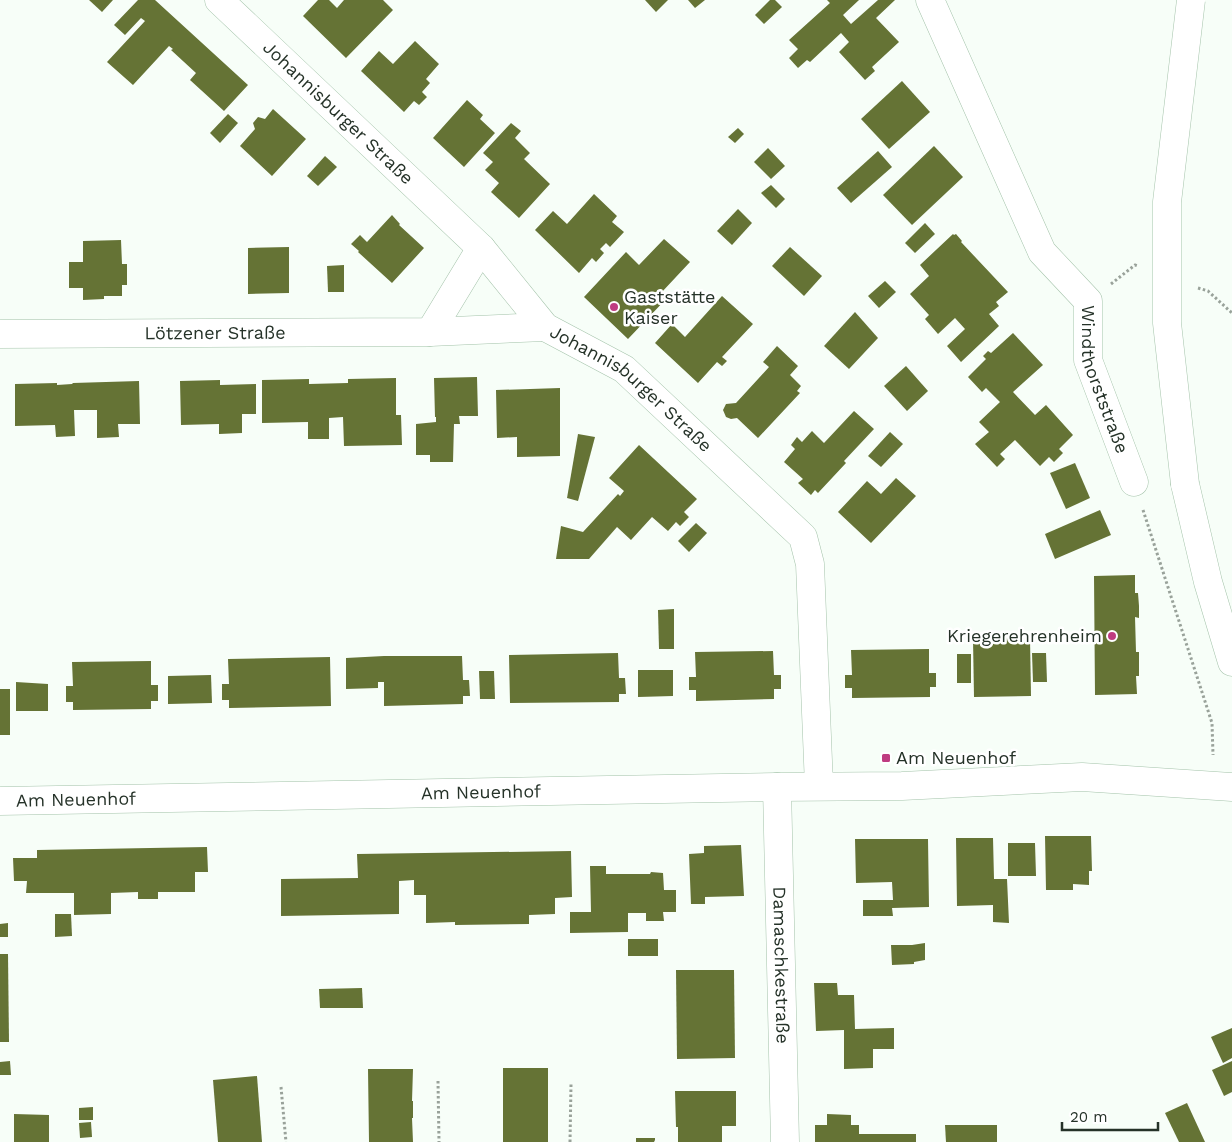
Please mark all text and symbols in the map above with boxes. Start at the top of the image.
street label: Johannisburger Straße [259,36,418,188]
place label: Gaststätte Kaiser [624,286,715,328]
marker: Gaststätte Kaiser [608,301,620,313]
street label: Windthorststraße [1078,305,1133,456]
street label: Johannisburger Straße [547,321,717,456]
street label: Lötzener Straße [144,322,286,343]
place label: Kriegerehrenheim [947,625,1102,646]
marker: Kriegerehrenheim [1106,630,1118,642]
place label: Am Neuenhof [896,747,1016,768]
marker: Am Neuenhof [880,752,892,764]
street label: Am Neuenhof [421,780,541,803]
street label: Am Neuenhof [16,788,136,811]
street label: Damaschkestraße [769,886,794,1044]
scale bar [1062,1100,1158,1132]
text: 20 m [1070,1108,1108,1126]

